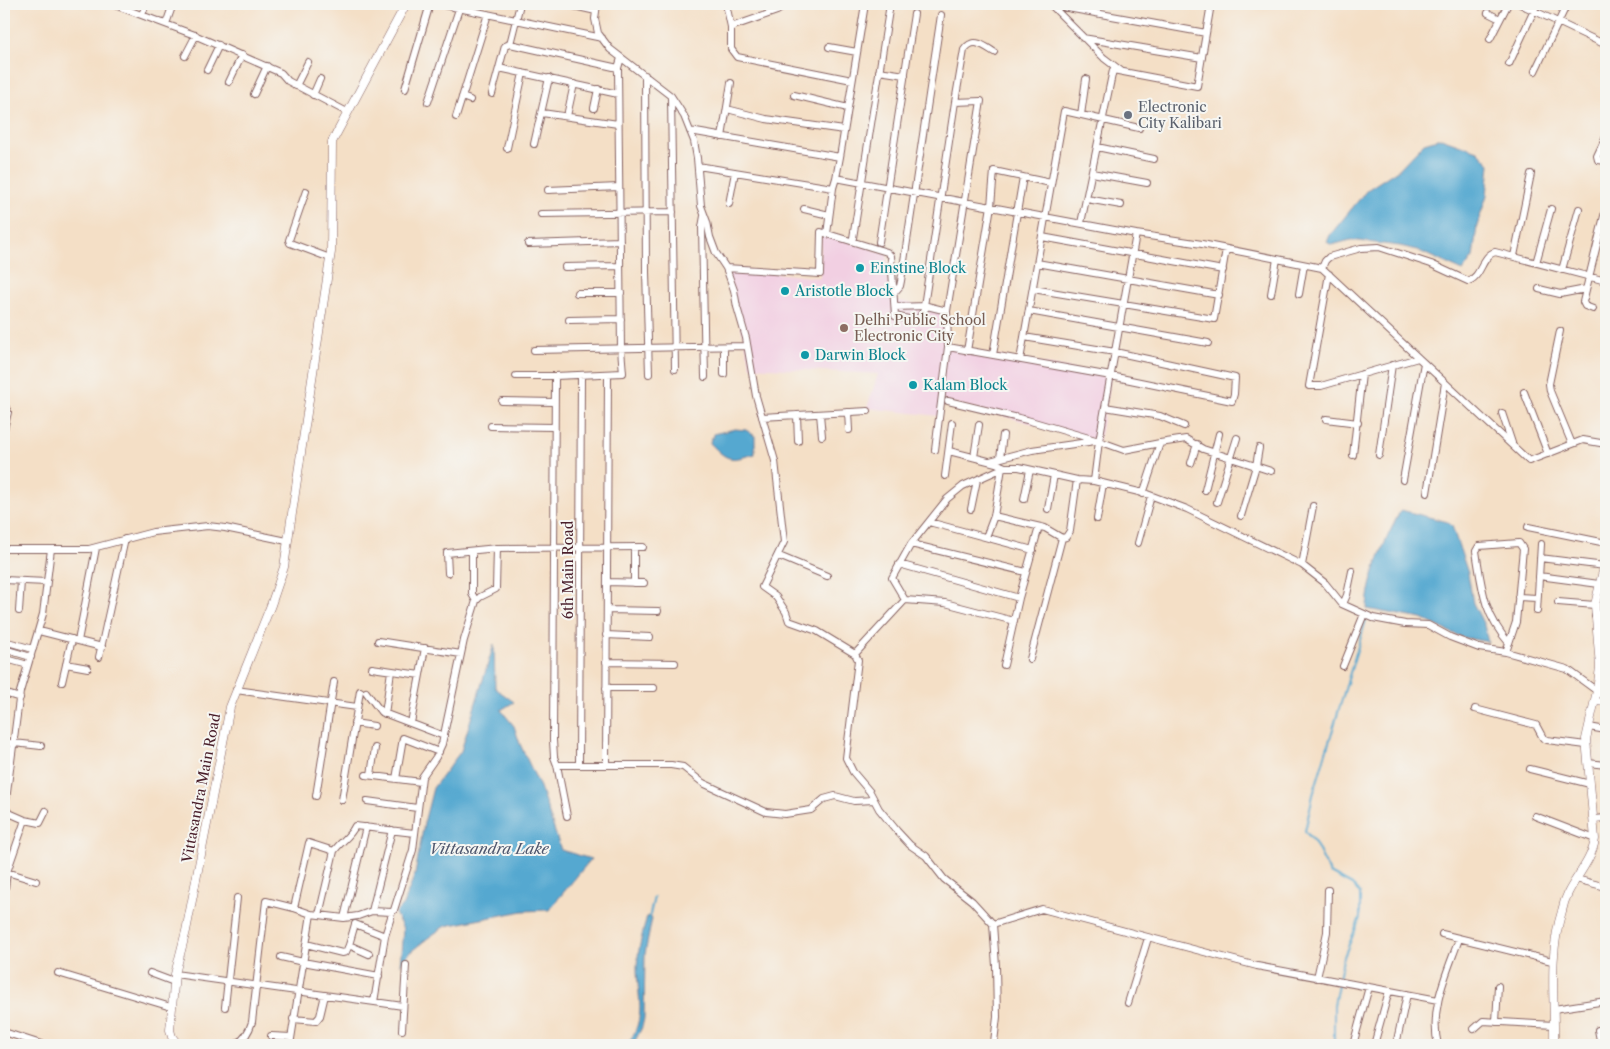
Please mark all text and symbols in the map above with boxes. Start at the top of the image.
place label: Electronic City Kalibari [1138,98,1222,132]
marker: Electronic City Kalibari [1122,109,1134,121]
place label: Einstine Block [870,259,967,277]
marker: Einstine Block [854,262,866,274]
place label: Aristotle Block [794,282,895,300]
marker: Aristotle Block [779,285,791,297]
place label: Delhi Public School Electronic City [854,311,986,345]
marker: Delhi Public School Electronic City [838,322,850,334]
place label: Darwin Block [815,346,907,364]
marker: Darwin Block [799,349,811,361]
place label: Kalam Block [923,376,1008,394]
marker: Kalam Block [907,379,919,391]
street label: 6th Main Road [559,520,577,619]
street label: Vittasandra Main Road [177,711,224,865]
water label: Vittasandra Lake [429,839,549,858]

